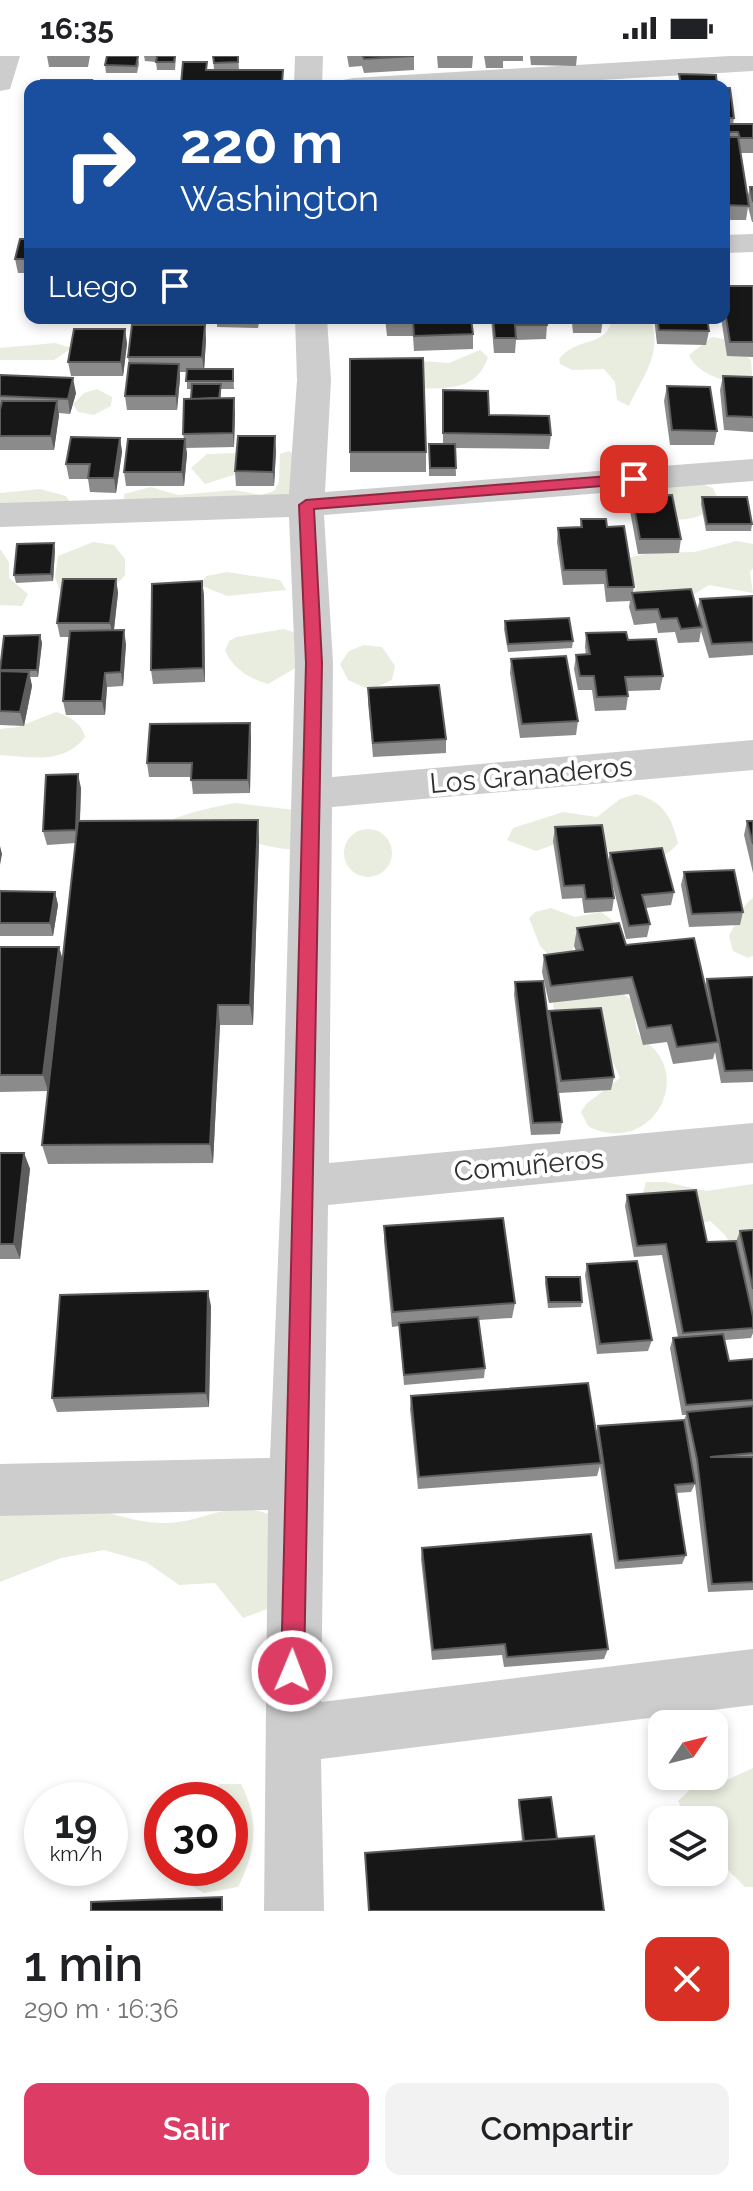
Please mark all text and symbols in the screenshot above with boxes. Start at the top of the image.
text: 16:35 [40,11,114,46]
text: 220 m [180,110,343,176]
icon: right [48,112,152,216]
text: Washington [180,177,379,219]
icon: arrive [153,264,197,308]
text: Luego [48,269,137,304]
pin [600,445,668,513]
icon: arrive [612,457,656,501]
street label: Los Granaderos [428,750,634,800]
street label: Comuñeros [453,1142,605,1188]
position arrow [250,1629,334,1713]
north arrow [648,1710,728,1790]
map controls [648,1710,728,1886]
speed limit sign: 30 [144,1782,248,1886]
text: 19 [54,1800,98,1847]
button: layers [648,1806,728,1886]
text: km/h [50,1842,102,1866]
text: 1 min [24,1936,143,1992]
button: close [645,1937,729,2021]
text: 290 m · 16:36 [24,1994,179,2024]
button: Salir [24,2083,369,2175]
button: Compartir [385,2083,729,2175]

